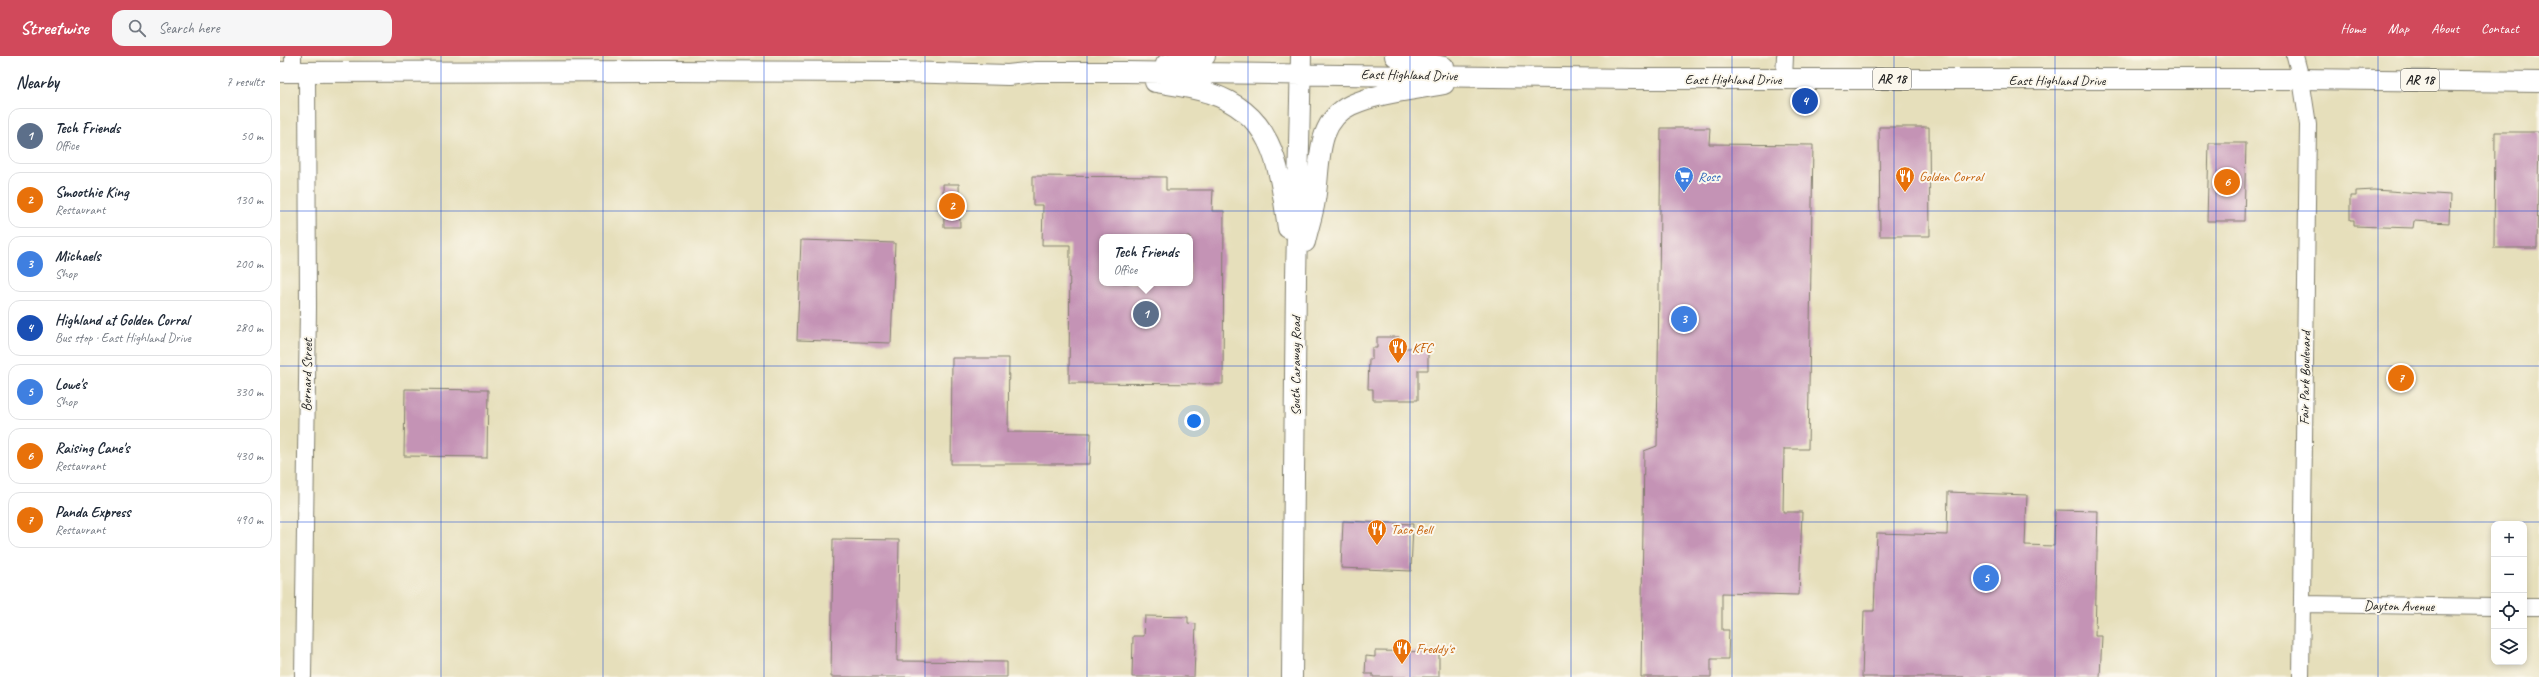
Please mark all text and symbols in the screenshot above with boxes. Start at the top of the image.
search box [112,10,392,46]
text: Streetwise [20,16,88,40]
icon: search [126,17,148,39]
text: Search here [158,19,220,38]
text: Home [2340,20,2366,37]
text: Map [2388,20,2409,37]
text: About [2431,20,2459,37]
text: Contact [2481,20,2519,37]
street label: East Highland Drive [1361,66,1459,84]
road number: AR 18 [1873,68,1911,90]
road number: AR 18 [2401,69,2439,91]
street label: East Highland Drive [1685,71,1783,88]
text: Nearby [16,72,59,93]
street label: East Highland Drive [2009,72,2107,89]
text: 7 results [226,74,264,90]
pin: 4 [1792,86,1818,116]
text: Tech Friends [55,119,120,138]
text: 1 [27,128,33,144]
text: 50 m [241,128,263,144]
text: Office [55,138,79,154]
supermarket icon: Ross [1673,165,1695,193]
restaurant icon: Golden Corral [1894,165,1916,193]
pin: 6 [2214,167,2240,197]
place label: Ross [1698,168,1721,185]
place label: Golden Corral [1919,168,1986,185]
text: Smoothie King [55,183,129,202]
pin: 2 [939,191,965,221]
text: 2 [27,192,33,208]
text: 130 m [235,192,263,208]
text: Restaurant [55,202,105,218]
popup [1099,234,1193,286]
text: Tech Friends [1113,243,1179,262]
text: Michaels [55,247,101,266]
text: 3 [27,256,33,272]
text: 200 m [235,256,263,272]
text: Office [1113,262,1137,278]
text: Shop [55,266,77,282]
pin: 1 [1133,299,1159,329]
pin: 3 [1671,304,1697,334]
text: Highland at Golden Corral [55,311,189,330]
street label: South Caraway Road [1287,314,1304,416]
text: 4 [27,320,33,336]
text: 280 m [235,320,263,336]
street label: Fair Park Boulevard [2296,328,2314,425]
text: Bus stop · East Highland Drive [55,330,191,346]
restaurant icon: KFC [1387,336,1409,364]
street label: Bernard Street [298,337,316,412]
place label: KFC [1412,339,1435,356]
pin: 7 [2388,363,2414,393]
text: Lowe's [55,375,86,394]
text: 5 [27,384,33,400]
text: 330 m [235,384,263,400]
text: Shop [55,394,77,410]
your location [1184,411,1204,431]
text: Raising Cane's [55,439,130,458]
text: 6 [27,448,33,464]
text: 430 m [235,448,263,464]
text: Restaurant [55,458,105,474]
text: Panda Express [55,503,131,522]
text: 7 [27,512,33,528]
text: 490 m [235,512,263,528]
restaurant icon: Taco Bell [1366,518,1388,546]
place label: Taco Bell [1391,521,1435,538]
map controls [2491,521,2527,665]
button: + [2491,521,2527,557]
text: Restaurant [55,522,105,538]
button: − [2491,557,2527,593]
pin: 5 [1973,563,1999,593]
button: locate [2491,593,2527,629]
street label: Dayton Avenue [2364,597,2436,615]
button: layers [2491,629,2527,665]
restaurant icon: Freddy's [1391,637,1413,665]
place label: Freddy's [1416,640,1455,657]

